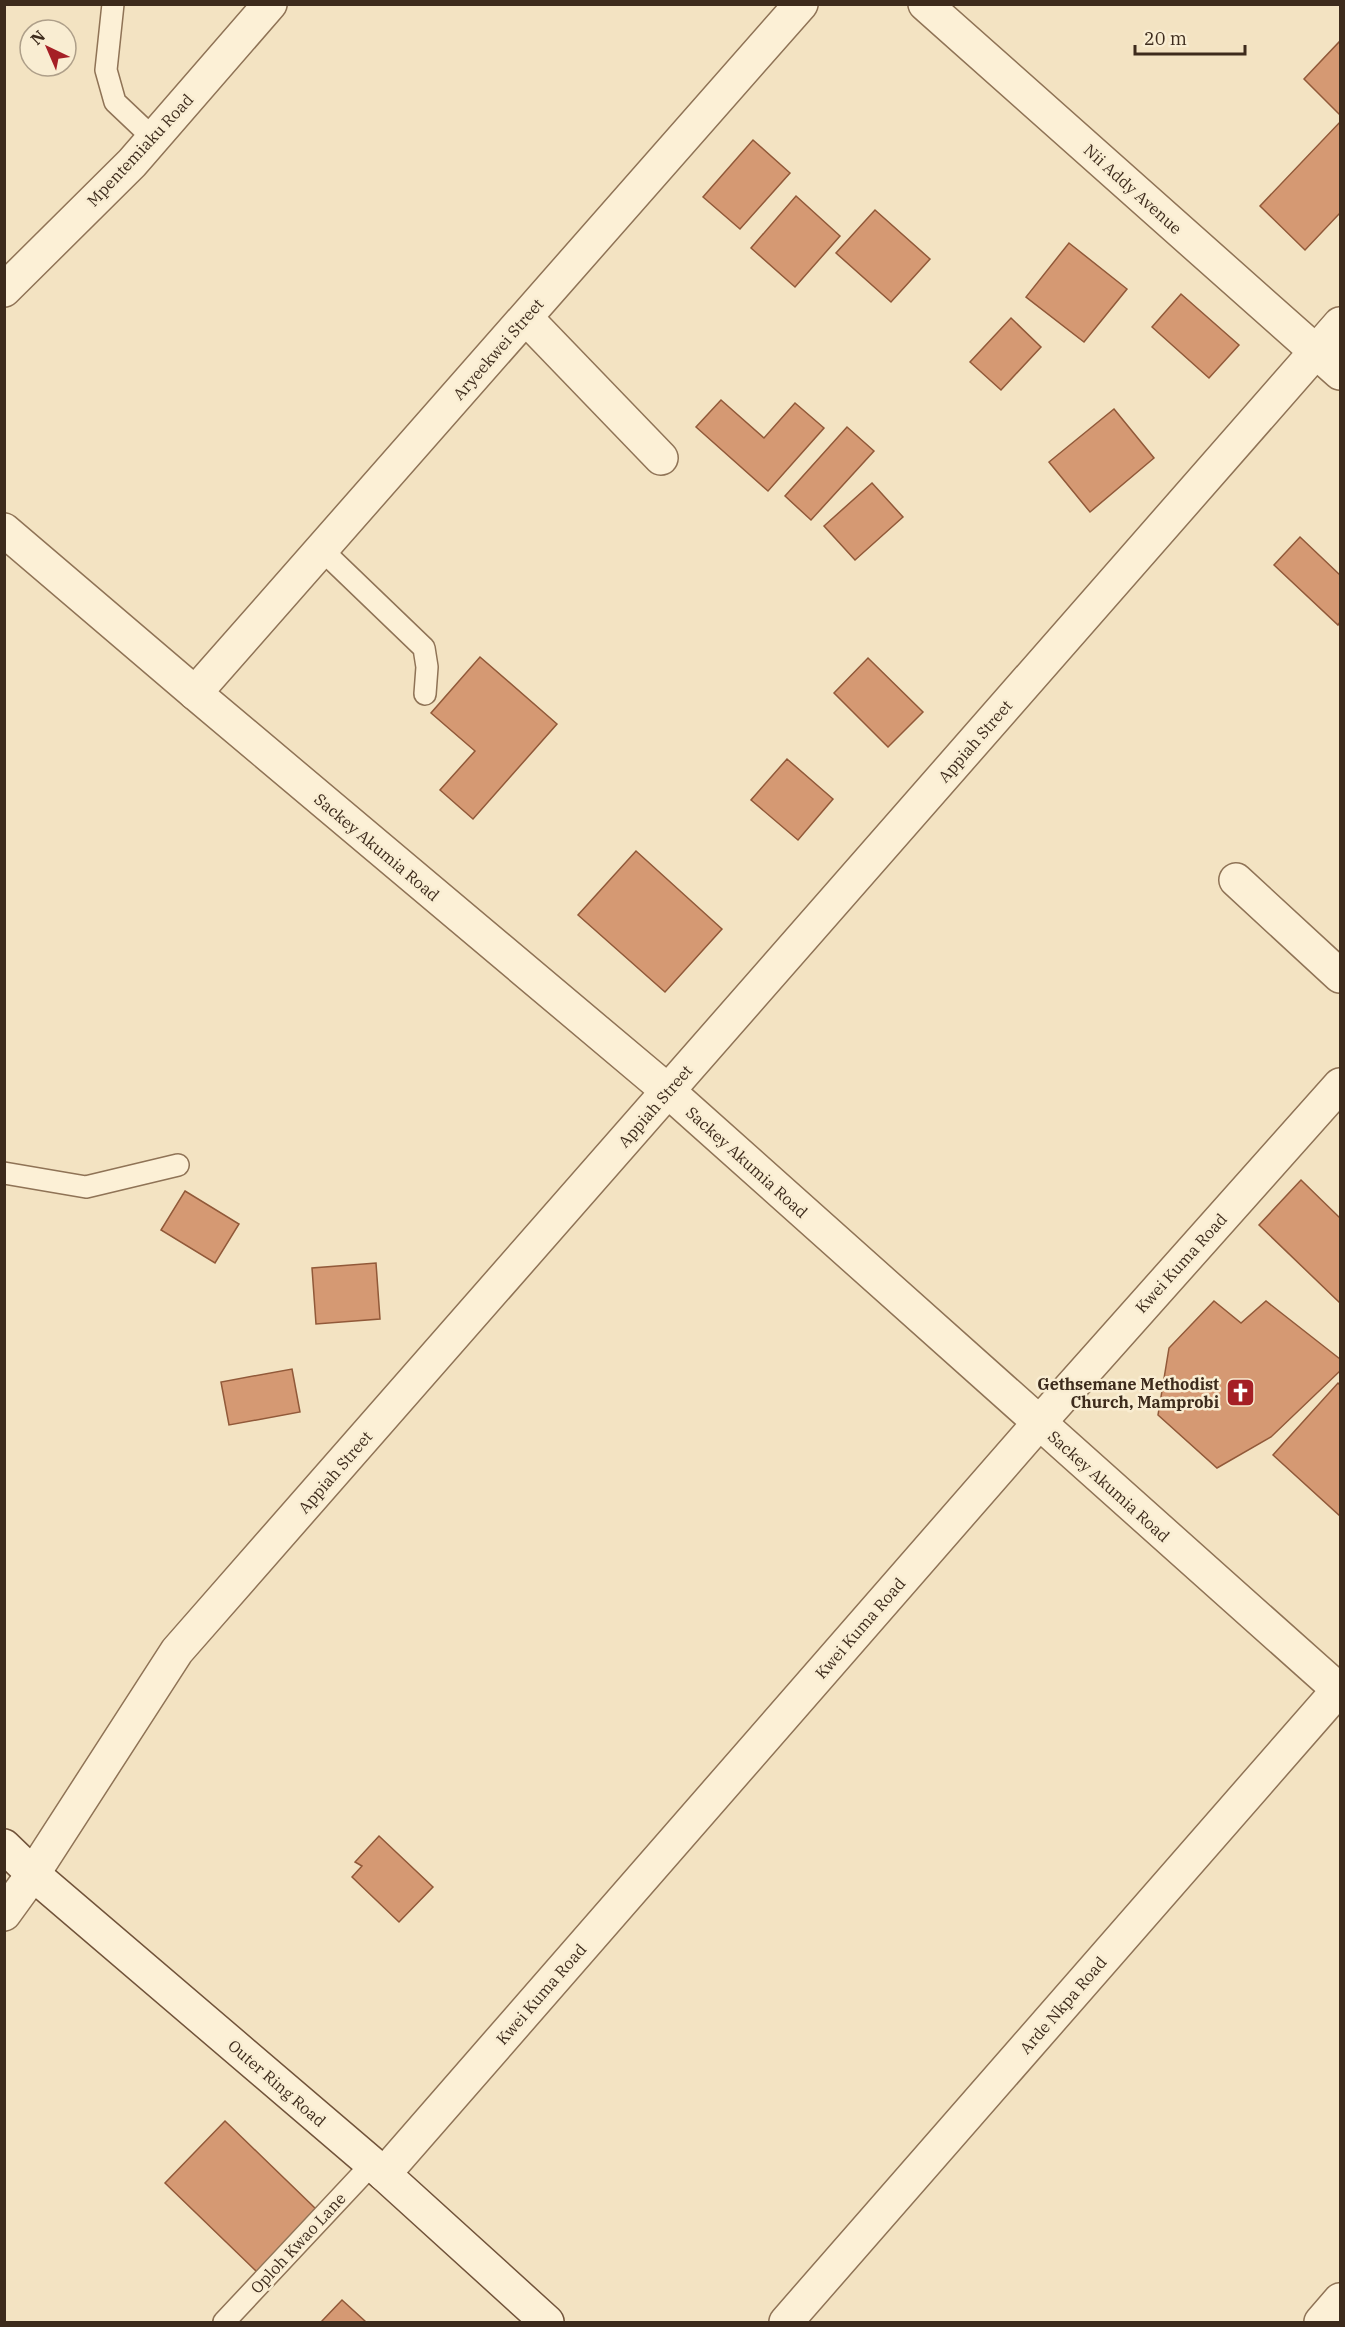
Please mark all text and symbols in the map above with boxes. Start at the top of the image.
north arrow [18,18,78,78]
scale bar [1135,18,1244,56]
text: N [26,26,49,49]
text: 20 m [1144,27,1187,50]
street label: Mpentemiaku Road [83,89,198,211]
street label: Nii Addy Avenue [1080,140,1186,238]
street label: Aryeekwei Street [448,294,548,404]
street label: Appiah Street [934,695,1017,786]
street label: Sackey Akumia Road [310,789,444,905]
street label: Appiah Street [614,1060,697,1151]
street label: Sackey Akumia Road [682,1102,812,1222]
street label: Kwei Kuma Road [1131,1209,1231,1317]
place label: Gethsemane Methodist Church, Mamprobi [1037,1374,1219,1412]
church icon: Gethsemane Methodist Church, Mamprobi [1224,1377,1256,1409]
street label: Appiah Street [294,1426,377,1517]
street label: Sackey Akumia Road [1044,1426,1174,1546]
street label: Kwei Kuma Road [811,1573,909,1683]
street label: Kwei Kuma Road [492,1939,590,2049]
street label: Arde Nkpa Road [1015,1952,1111,2058]
street label: Outer Ring Road [224,2035,330,2131]
street label: Oploh Kwao Lane [246,2188,350,2298]

